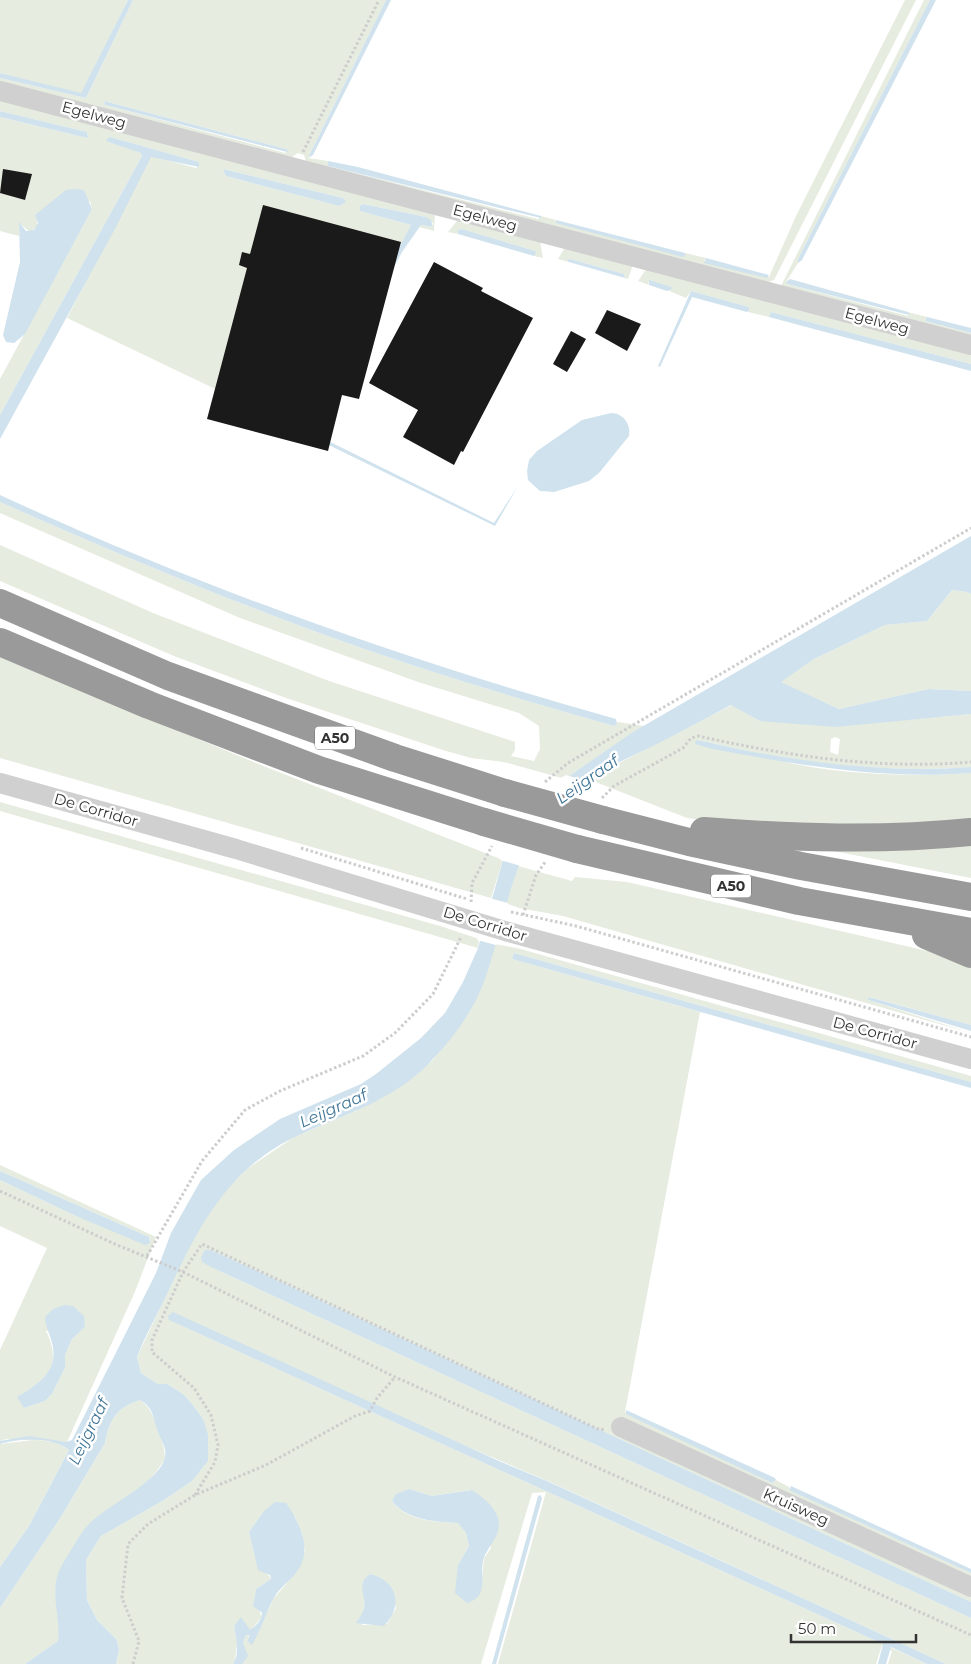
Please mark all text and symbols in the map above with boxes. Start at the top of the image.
street label: Egelweg [60,97,128,132]
street label: Egelweg [451,200,519,235]
street label: Egelweg [843,303,911,338]
road number: A50 [315,726,355,750]
water label: Leijgraaf [552,750,624,808]
street label: De Corridor [52,788,140,831]
road number: A50 [711,874,751,898]
street label: De Corridor [441,902,529,945]
street label: De Corridor [831,1012,919,1053]
water label: Leijgraaf [296,1084,372,1132]
water label: Leijgraaf [64,1392,114,1468]
street label: Kruisweg [760,1484,832,1529]
scale bar [791,1612,916,1644]
text: 50 m [798,1619,836,1638]

